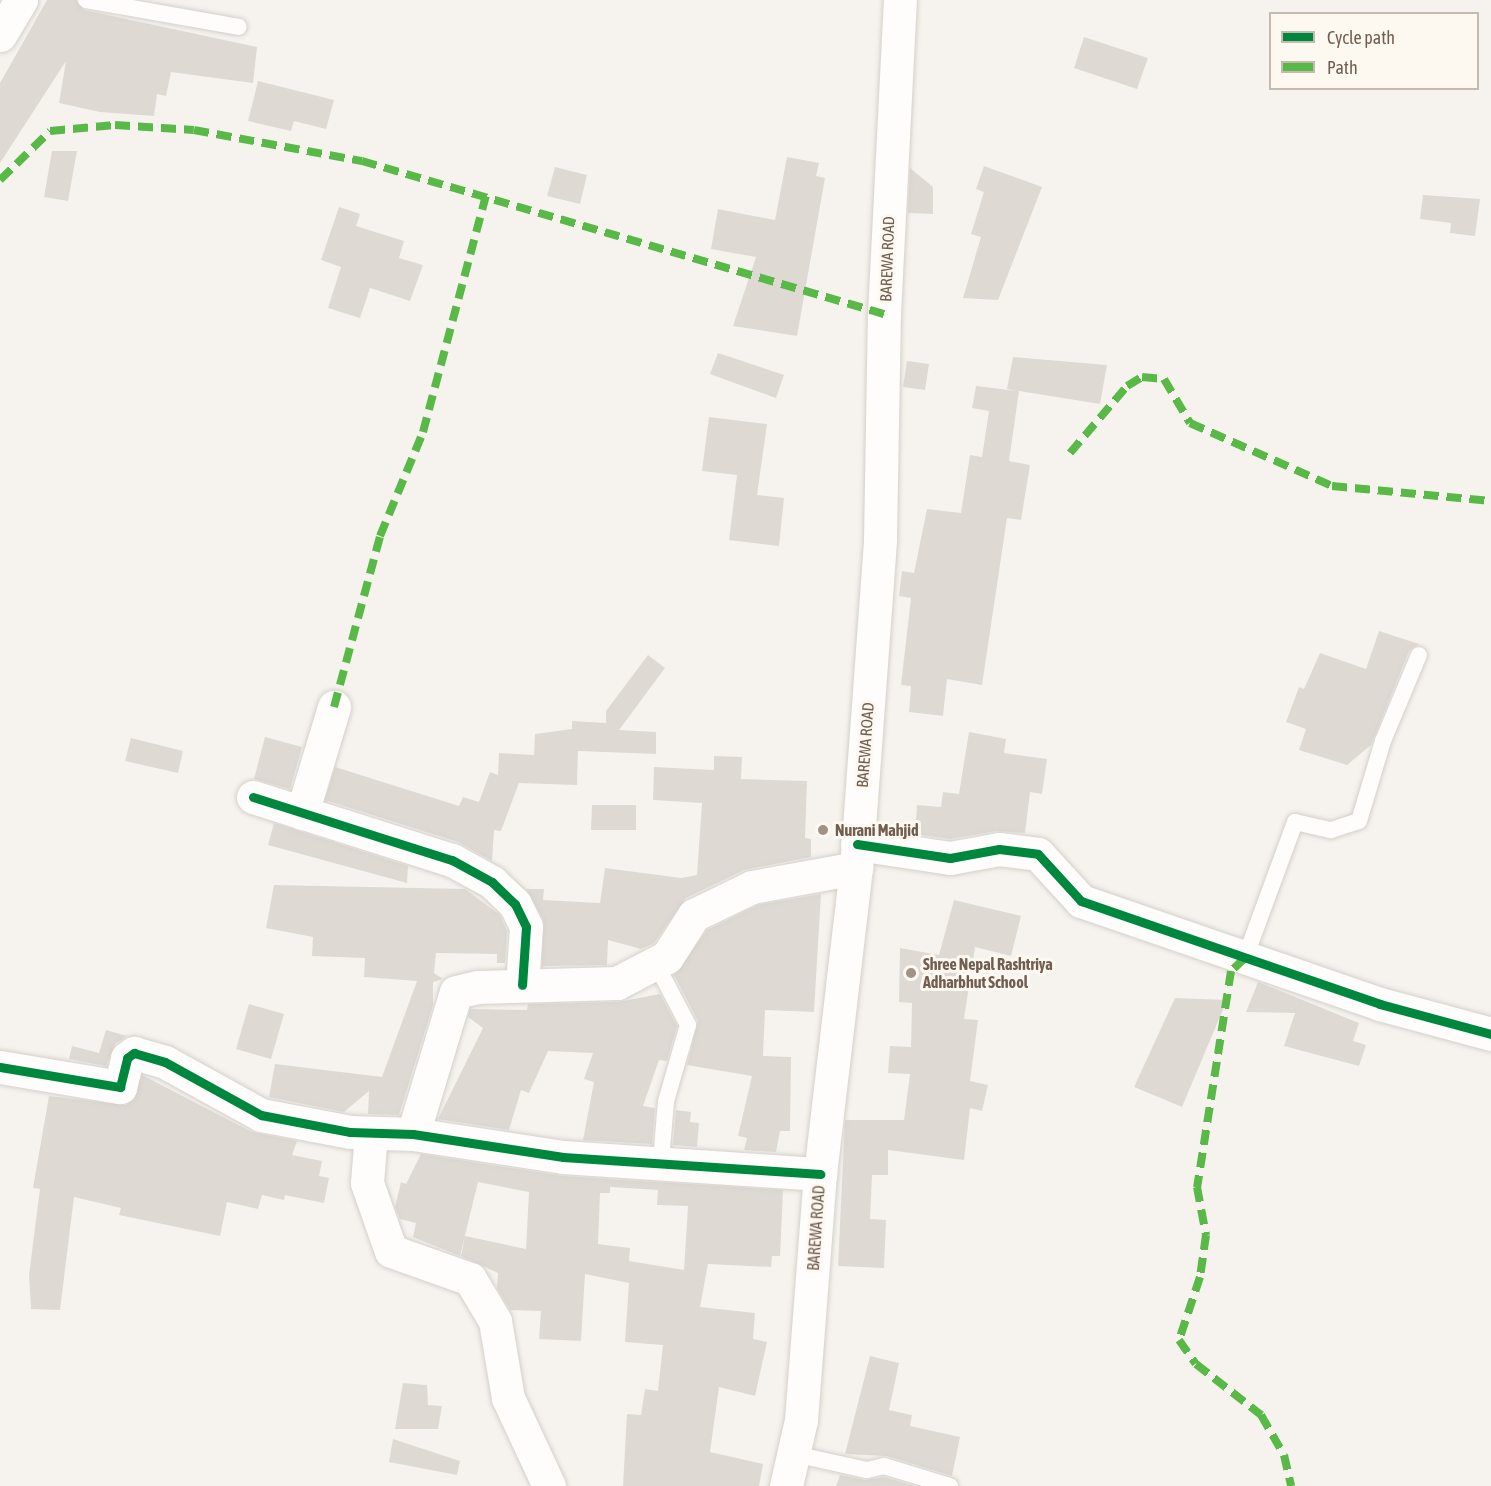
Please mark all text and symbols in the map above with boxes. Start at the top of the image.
legend [1269,12,1479,90]
text: Cycle path [1327,27,1395,48]
text: Path [1327,57,1358,78]
street label: BAREWA ROAD [876,216,898,302]
street label: BAREWA ROAD [852,702,878,788]
place label: Nurani Mahjid [835,820,919,840]
marker: Nurani Mahjid [816,823,830,837]
place label: Shree Nepal Rashtriya Adharbhut School [923,954,1053,992]
marker: Shree Nepal Rashtriya Adharbhut School [904,966,918,980]
street label: BAREWA ROAD [803,1185,829,1271]

